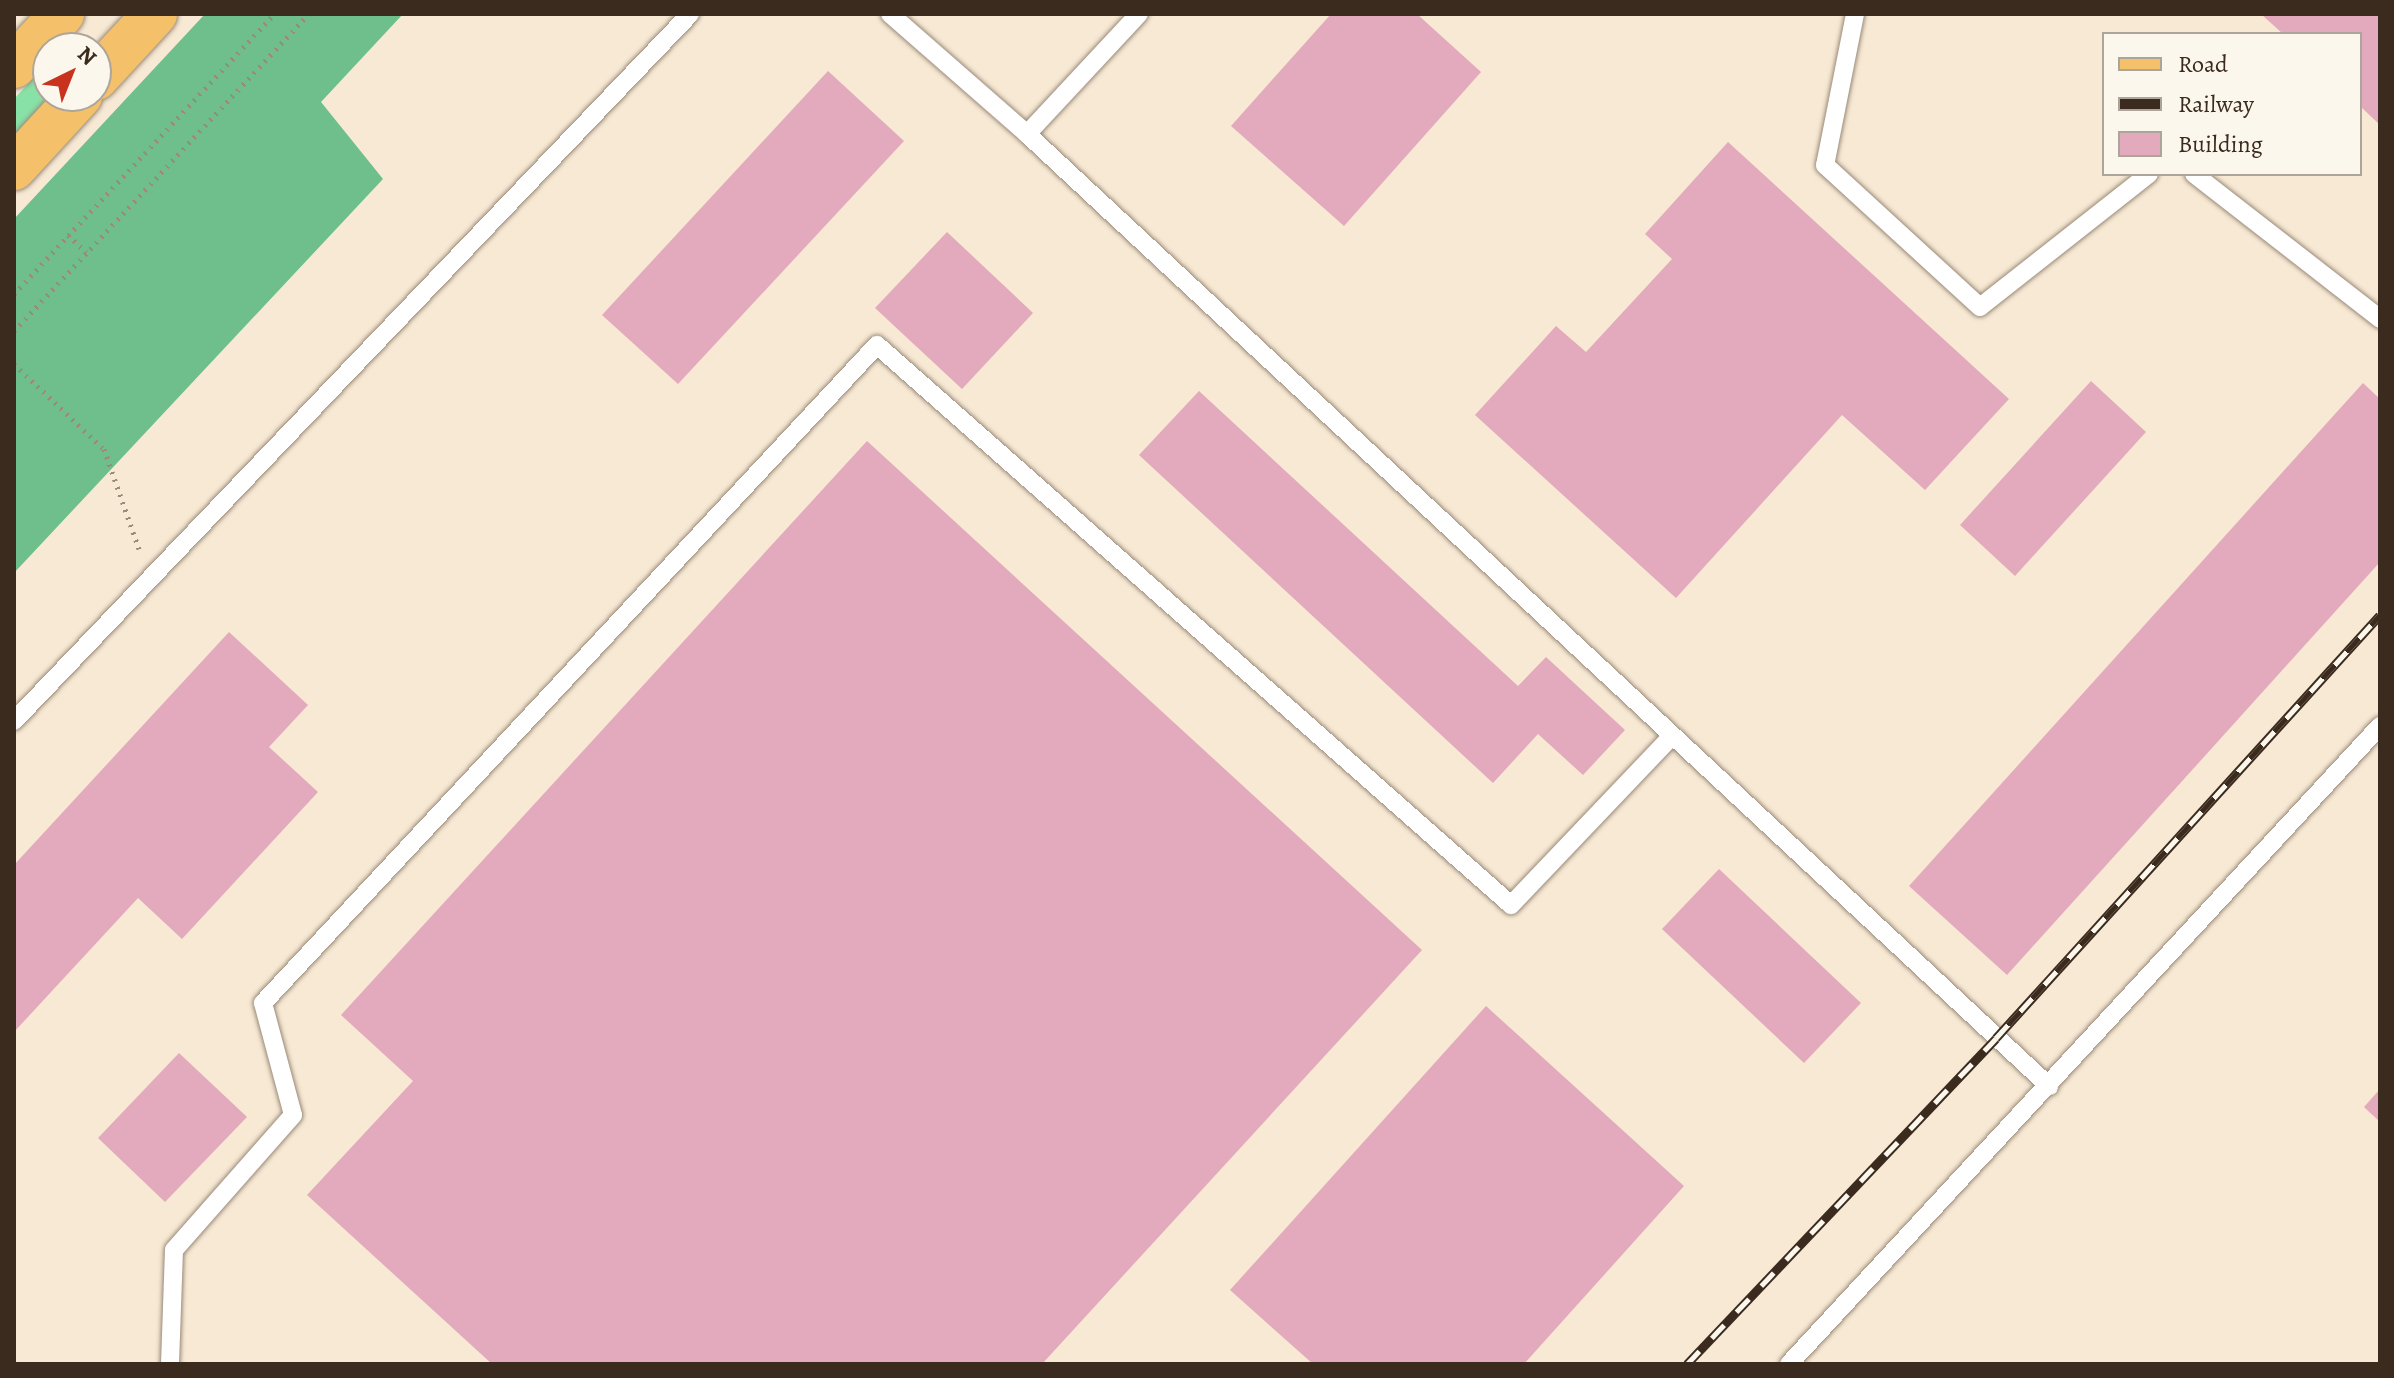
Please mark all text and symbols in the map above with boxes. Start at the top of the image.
north arrow [32,32,112,112]
legend [2102,32,2362,176]
text: N [71,39,103,72]
text: Road [2178,48,2228,80]
text: Railway [2178,88,2254,120]
text: Building [2178,128,2263,160]

